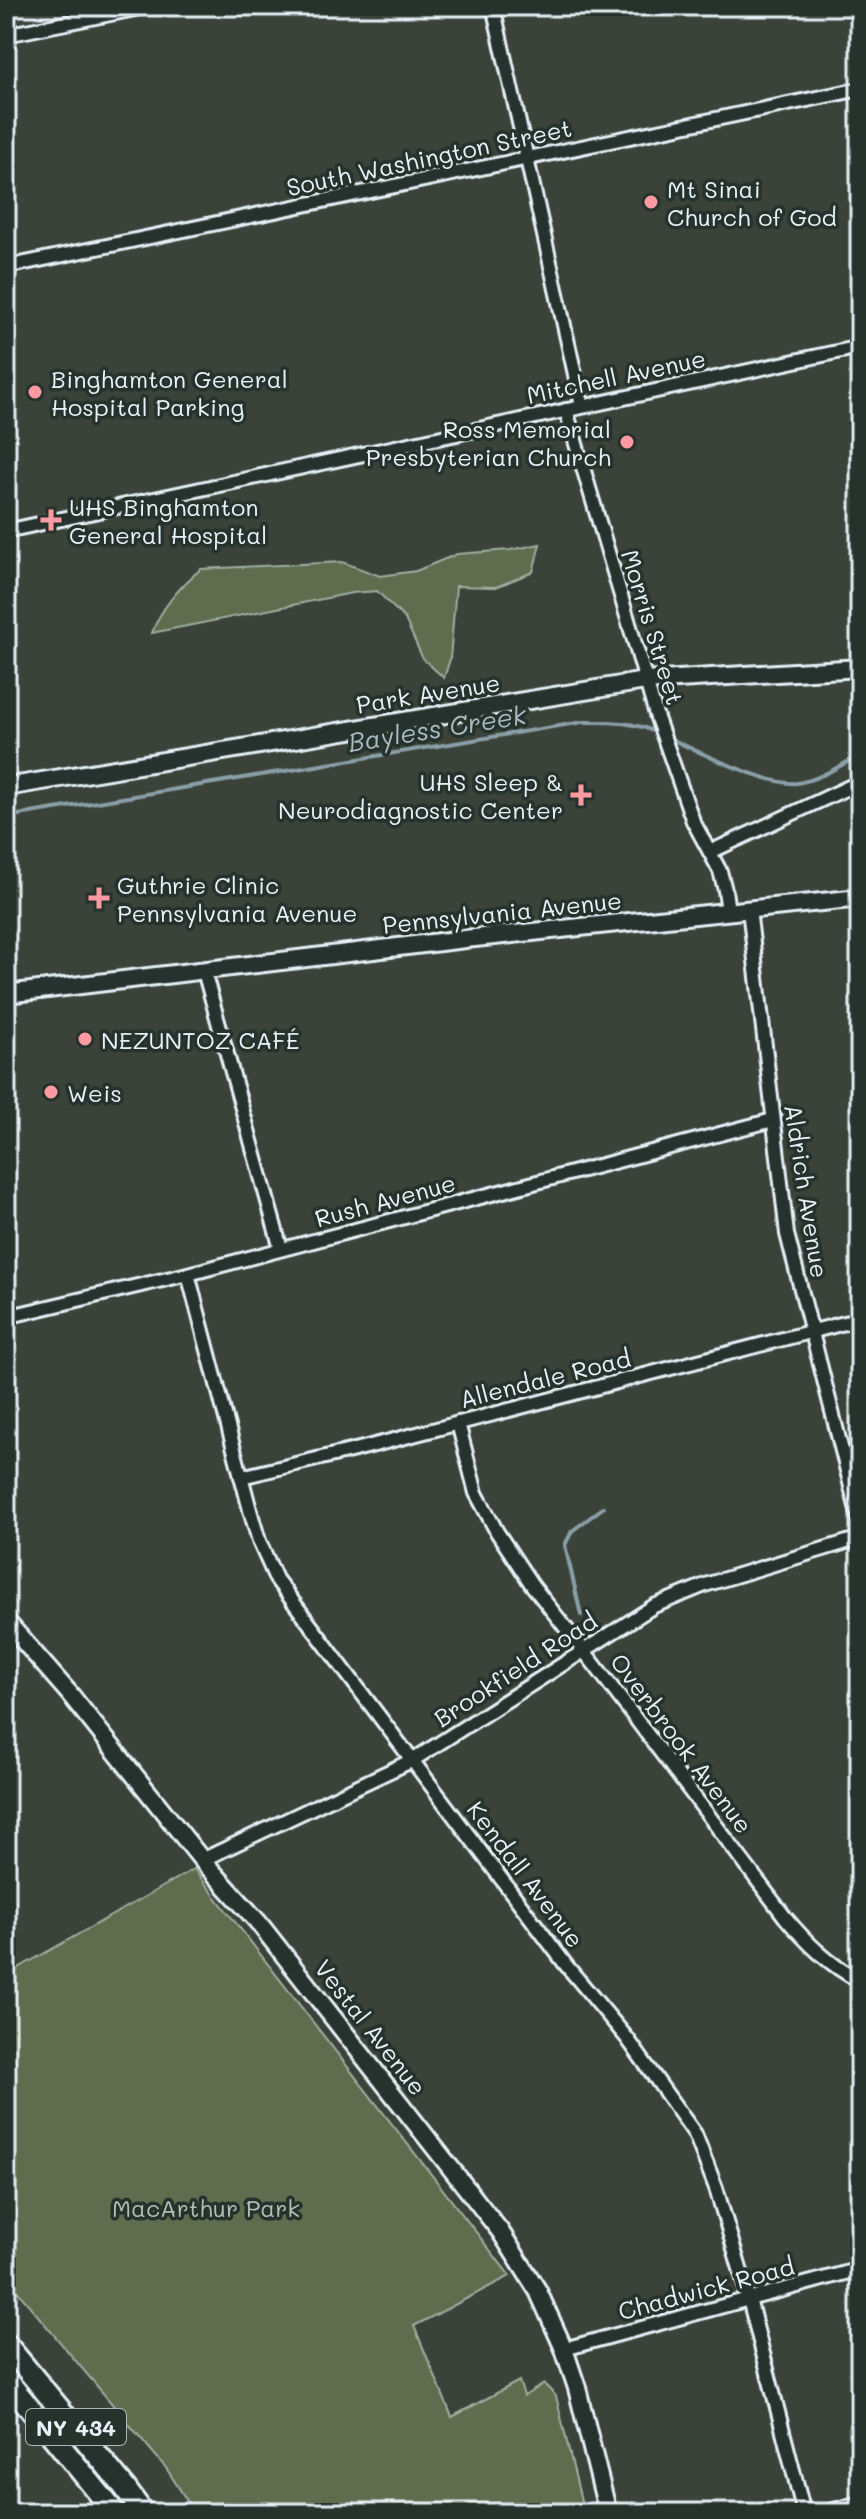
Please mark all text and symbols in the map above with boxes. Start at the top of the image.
street label: South Washington Street [284,112,574,202]
place label: Mt Sinai Church of God [667,173,837,232]
marker: Mt Sinai Church of God [642,193,660,211]
street label: Mitchell Avenue [524,342,708,410]
place label: Binghamton General Hospital Parking [51,363,288,422]
marker: Binghamton General Hospital Parking [26,383,44,401]
place label: Ross Memorial Presbyterian Church [366,413,611,472]
marker: Ross Memorial Presbyterian Church [618,433,636,451]
place label: UHS Binghamton General Hospital [69,491,267,550]
marker: UHS Binghamton General Hospital [40,509,62,531]
street label: Morris Street [615,546,691,708]
street label: Park Avenue [354,666,502,720]
water label: Bayless Creek [346,697,530,759]
place label: UHS Sleep & Neurodiagnostic Center [278,766,563,825]
marker: UHS Sleep & Neurodiagnostic Center [570,784,592,806]
place label: Guthrie Clinic Pennsylvania Avenue [117,869,357,928]
street label: Pennsylvania Avenue [381,884,623,940]
marker: Guthrie Clinic Pennsylvania Avenue [88,887,110,909]
place label: NEZUNTOZ CAFÉ [101,1024,299,1055]
marker: NEZUNTOZ CAFÉ [76,1030,94,1048]
place label: Weis [67,1077,122,1108]
marker: Weis [42,1083,60,1101]
street label: Aldrich Avenue [778,1102,836,1280]
street label: Rush Avenue [311,1166,459,1234]
street label: Allendale Road [456,1342,634,1414]
street label: Brookfield Road [428,1605,602,1733]
street label: Overbrook Avenue [604,1647,760,1839]
street label: Kendall Avenue [461,1795,591,1953]
street label: Vestal Avenue [308,1953,434,2101]
park label: MacArthur Park [112,2192,300,2223]
street label: Chadwick Road [615,2250,797,2326]
road number: NY 434 [26,2409,126,2445]

